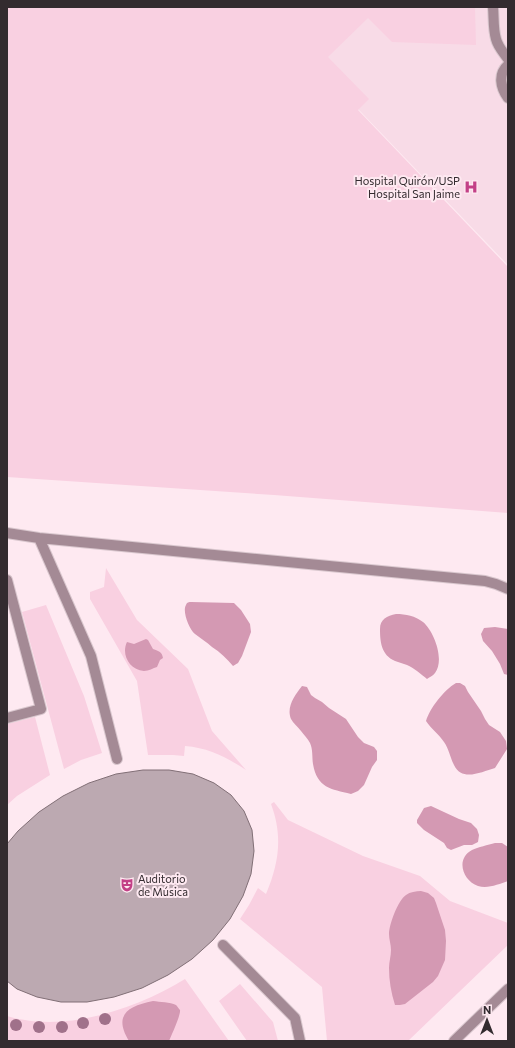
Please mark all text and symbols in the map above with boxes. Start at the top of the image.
place label: Hospital Quirón/USP Hospital San Jaime [354,174,460,201]
hospital icon: Hospital Quirón/USP Hospital San Jaime [463,179,479,195]
place label: Auditorio de Música [138,872,188,898]
theatre icon: Auditorio de Música [119,877,135,893]
north arrow [467,1000,507,1040]
text: N [483,1003,491,1016]

